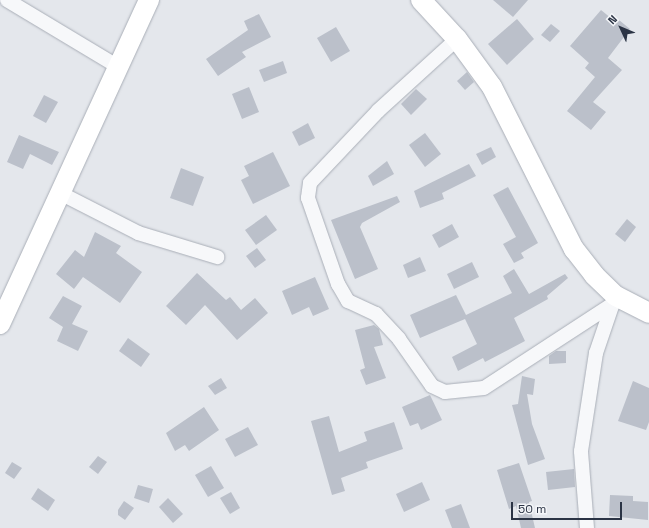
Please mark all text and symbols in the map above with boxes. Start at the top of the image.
north arrow [601,8,641,48]
text: N [605,12,620,27]
scale bar [513,494,624,520]
text: 50 m [518,501,546,517]

